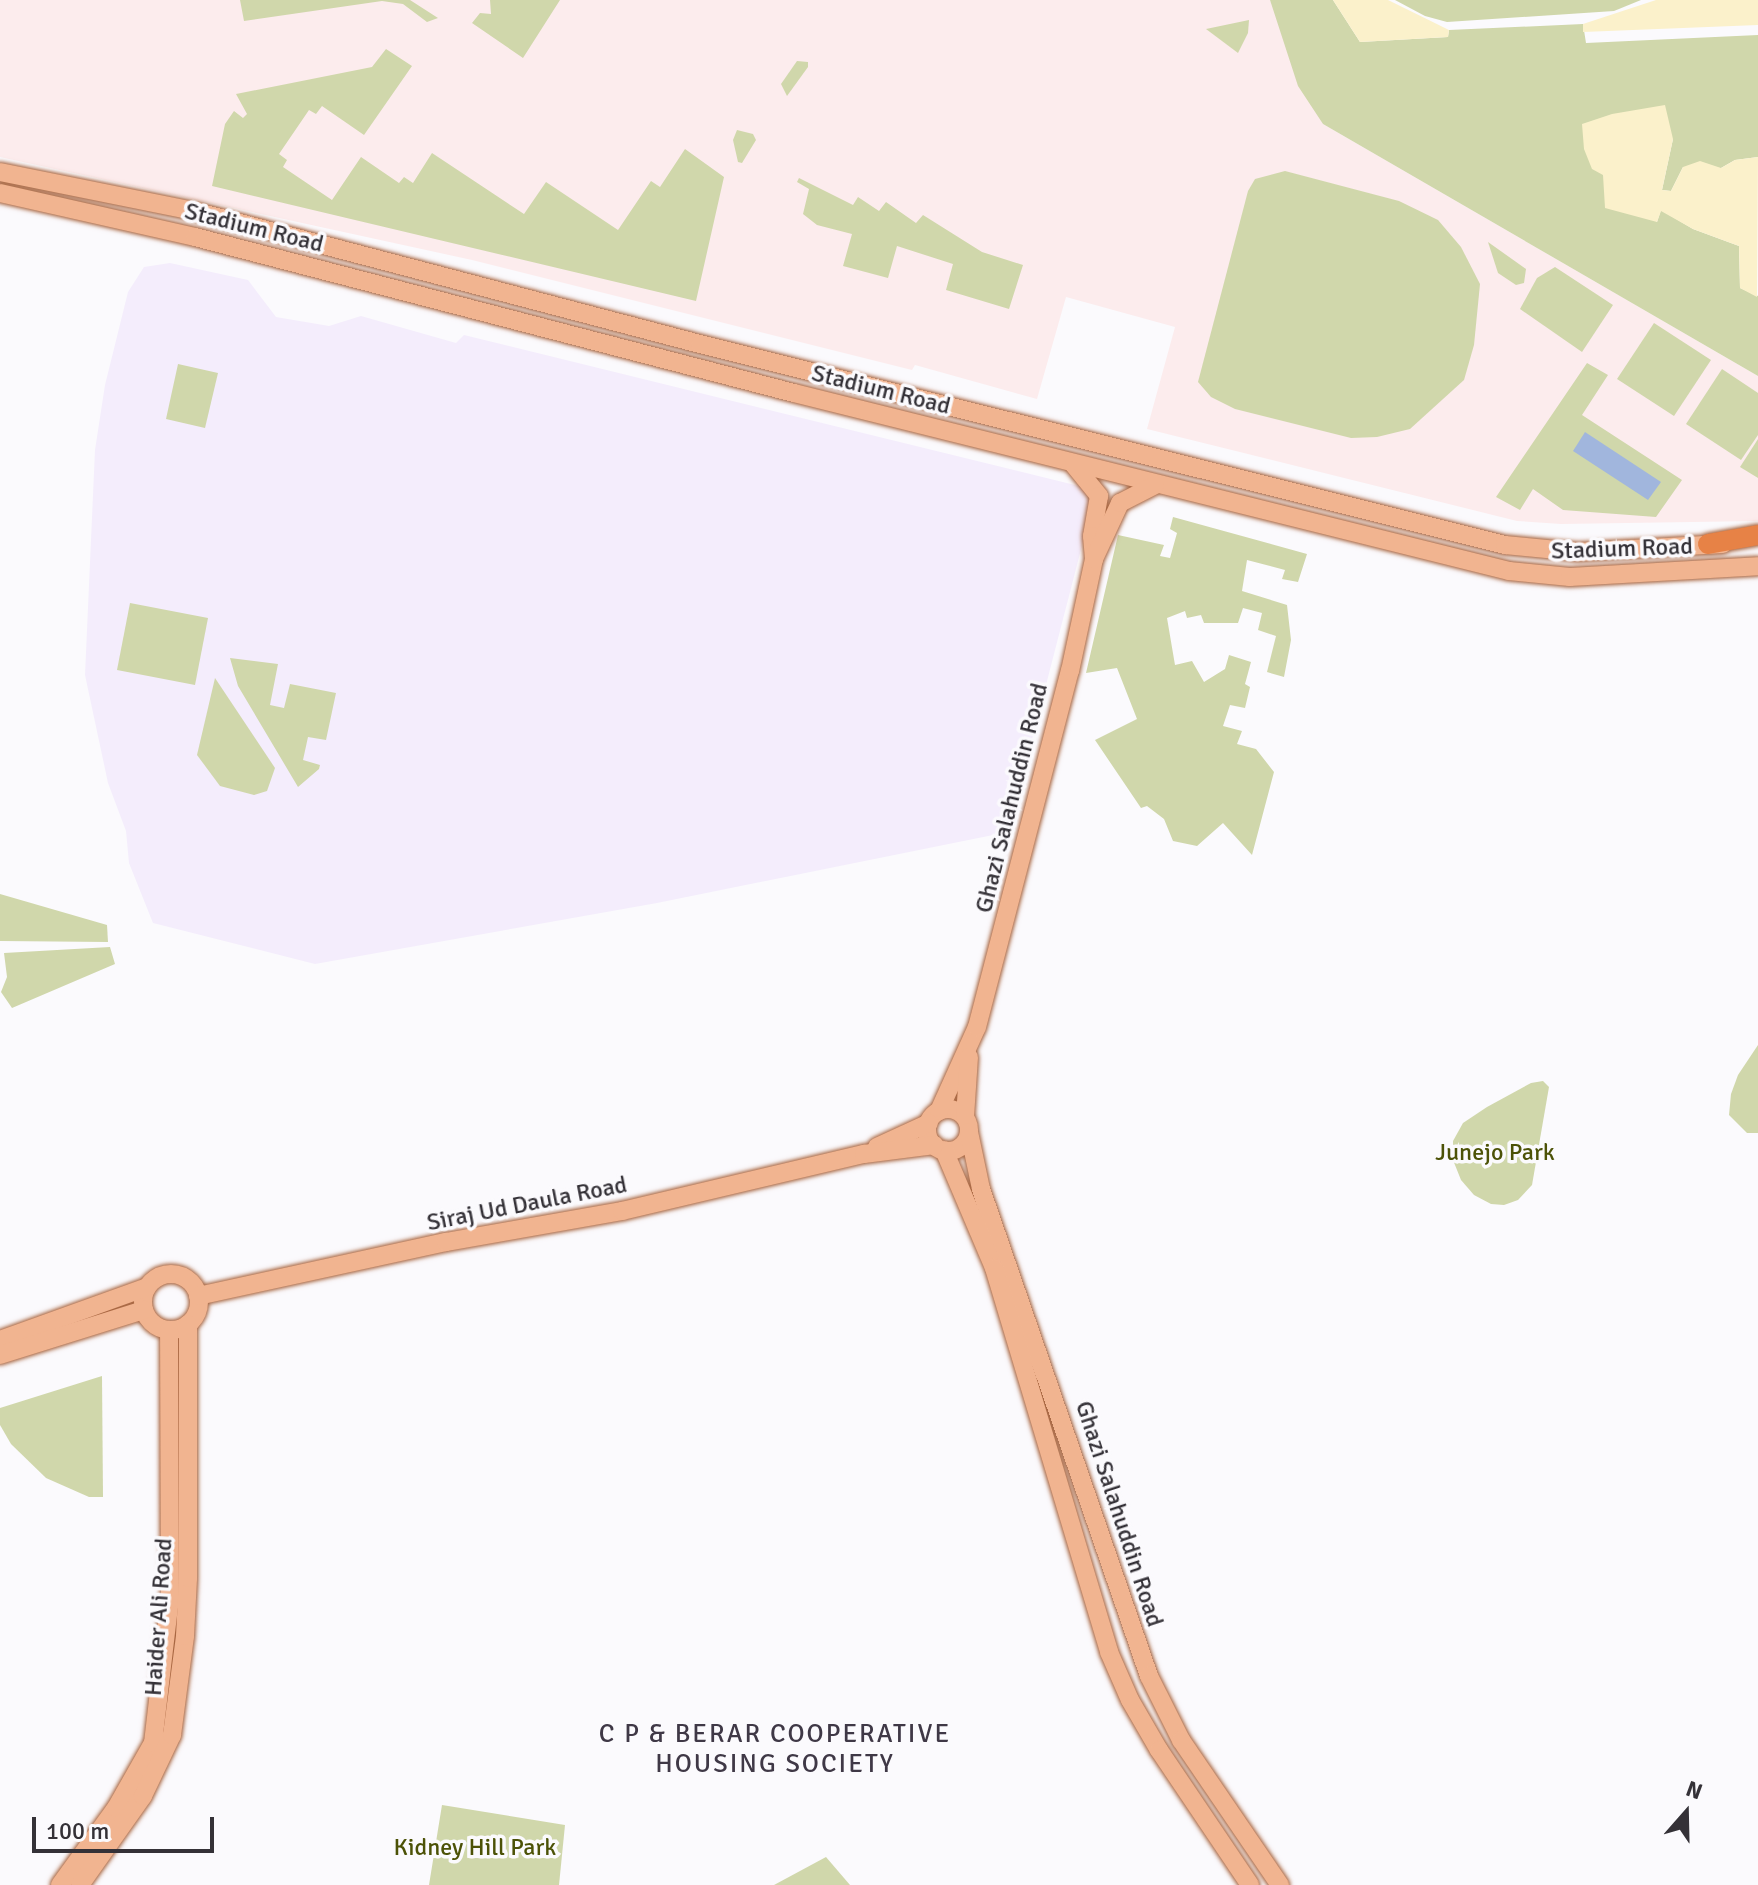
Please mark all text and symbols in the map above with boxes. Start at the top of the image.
street label: Stadium Road [182,197,326,259]
street label: Stadium Road [809,359,953,421]
street label: Stadium Road [1551,532,1693,566]
street label: Ghazi Salahuddin Road [970,680,1054,916]
park label: Junejo Park [1435,1139,1555,1167]
street label: Siraj Ud Daula Road [424,1170,630,1238]
street label: Ghazi Salahuddin Road [1069,1397,1169,1631]
street label: Haider Ali Road [139,1537,179,1697]
district label: C P & BERAR COOPERATIVE HOUSING SOCIETY [599,1719,951,1780]
north arrow [1646,1773,1726,1853]
text: N [1683,1775,1706,1805]
scale bar [36,1801,218,1851]
text: 100 m [46,1816,109,1846]
park label: Kidney Hill Park [394,1834,556,1862]

